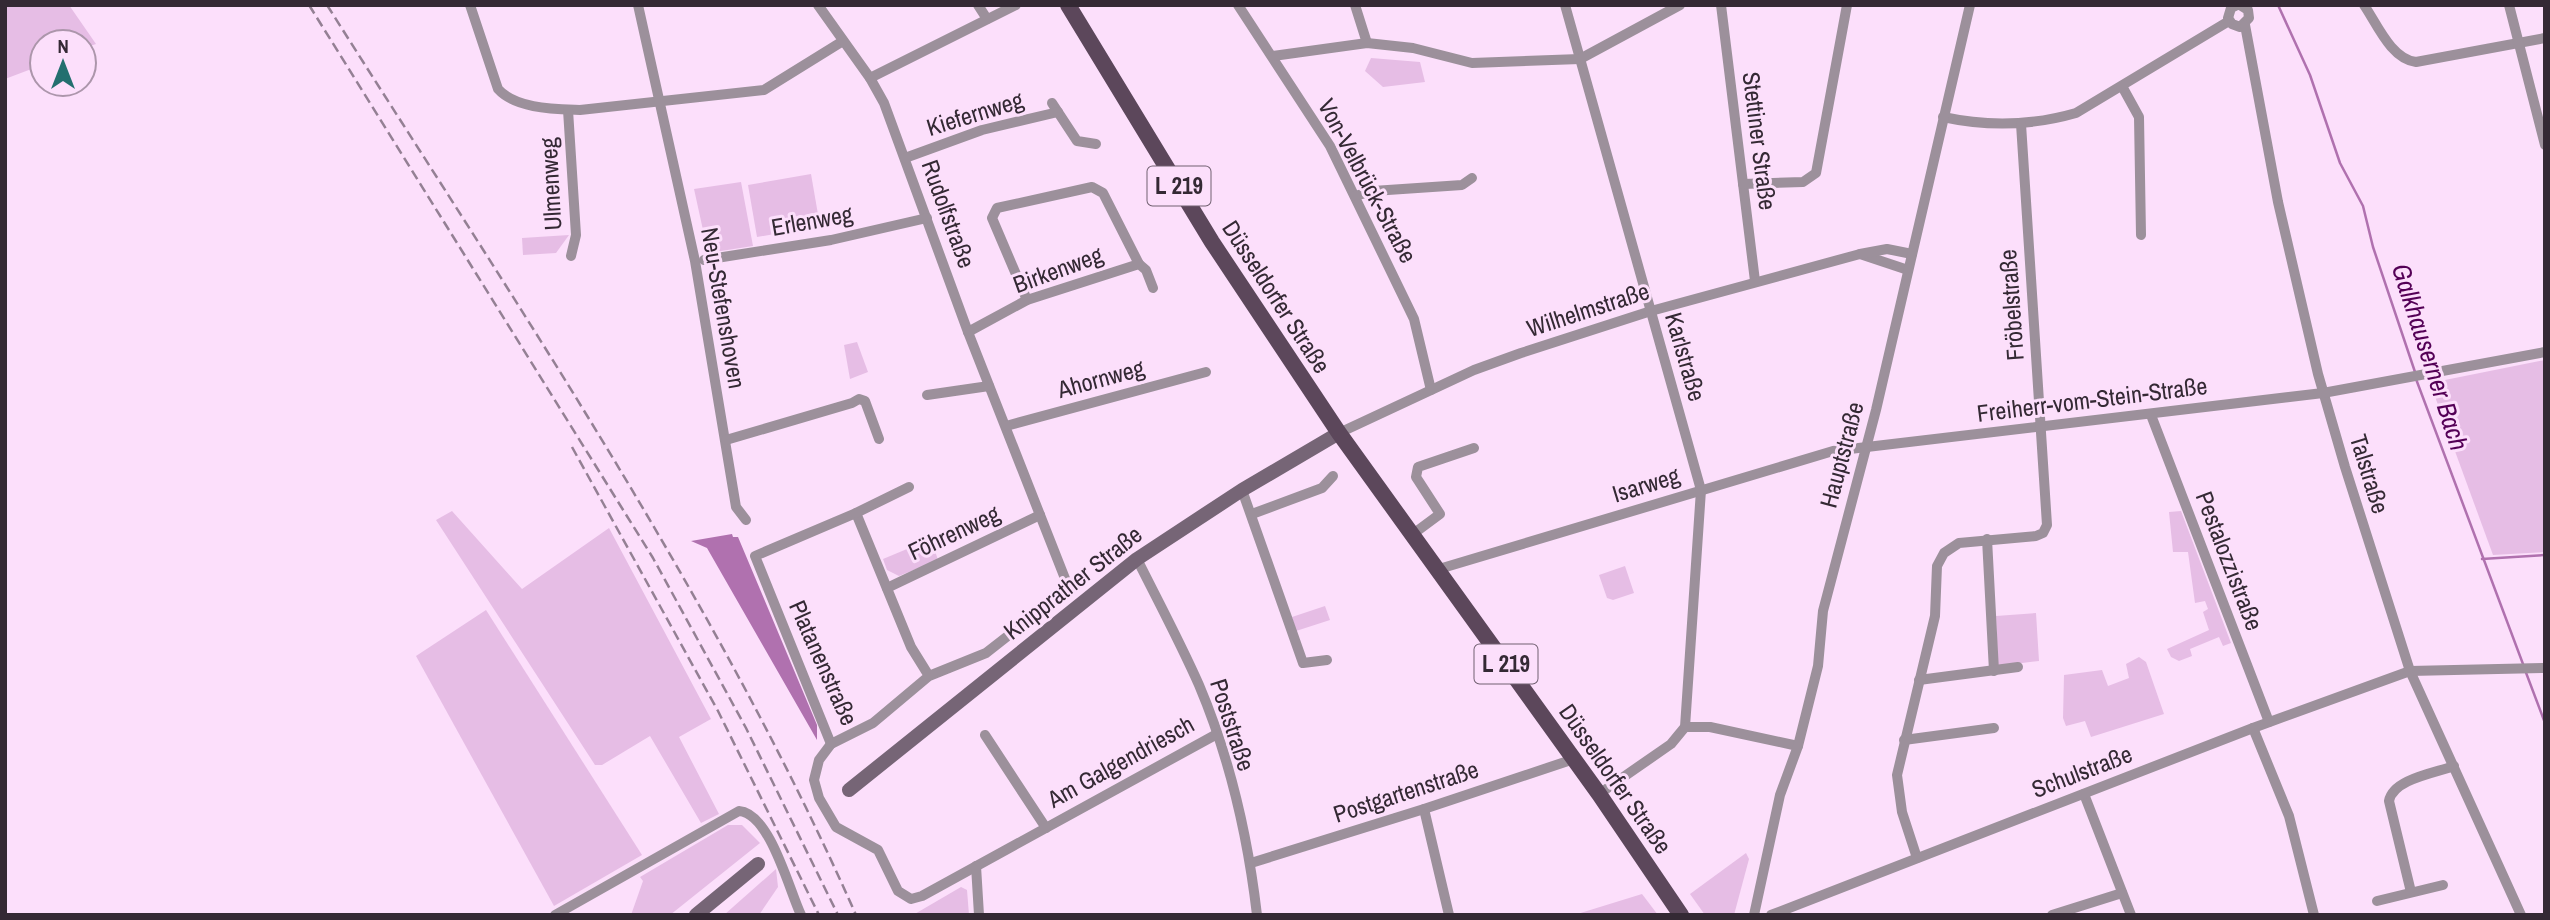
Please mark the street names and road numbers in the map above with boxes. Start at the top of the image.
street label: Stettiner Straße [1736,70,1784,212]
street label: Kiefernweg [922,83,1027,143]
street label: Von-Velbrück-Straße [1311,93,1425,268]
street label: Ulmenweg [532,137,568,231]
street label: Rudolfstraße [915,155,983,272]
road number: L 219 [1148,167,1210,206]
street label: Erlenweg [769,197,855,243]
street label: Düsseldorfer Straße [1215,214,1338,379]
street label: Neu-Stefenshoven [694,225,754,391]
street label: Birkenweg [1008,238,1107,300]
street label: Fröbelstraße [1991,248,2031,362]
street label: Wilhelmstraße [1522,274,1653,344]
street label: Karlstraße [1658,309,1714,405]
street label: Ahornweg [1053,351,1148,405]
street label: Freiherr-vom-Stein-Straße [1975,369,2209,429]
street label: Hauptstraße [1812,398,1871,511]
street label: Talstraße [2343,430,2397,517]
street label: Isarweg [1608,459,1683,509]
street label: Pestalozzistraße [2189,486,2271,635]
street label: Föhrenweg [903,497,1005,567]
street label: Knipprather Straße [997,518,1148,646]
street label: Platanenstraße [782,595,866,730]
road number: L 219 [1474,644,1538,684]
street label: Poststraße [1203,674,1263,775]
street label: Düsseldorfer Straße [1552,697,1679,860]
street label: Am Galgendriesch [1041,708,1200,815]
street label: Schulstraße [2027,737,2136,805]
street label: Postgartenstraße [1329,753,1482,830]

